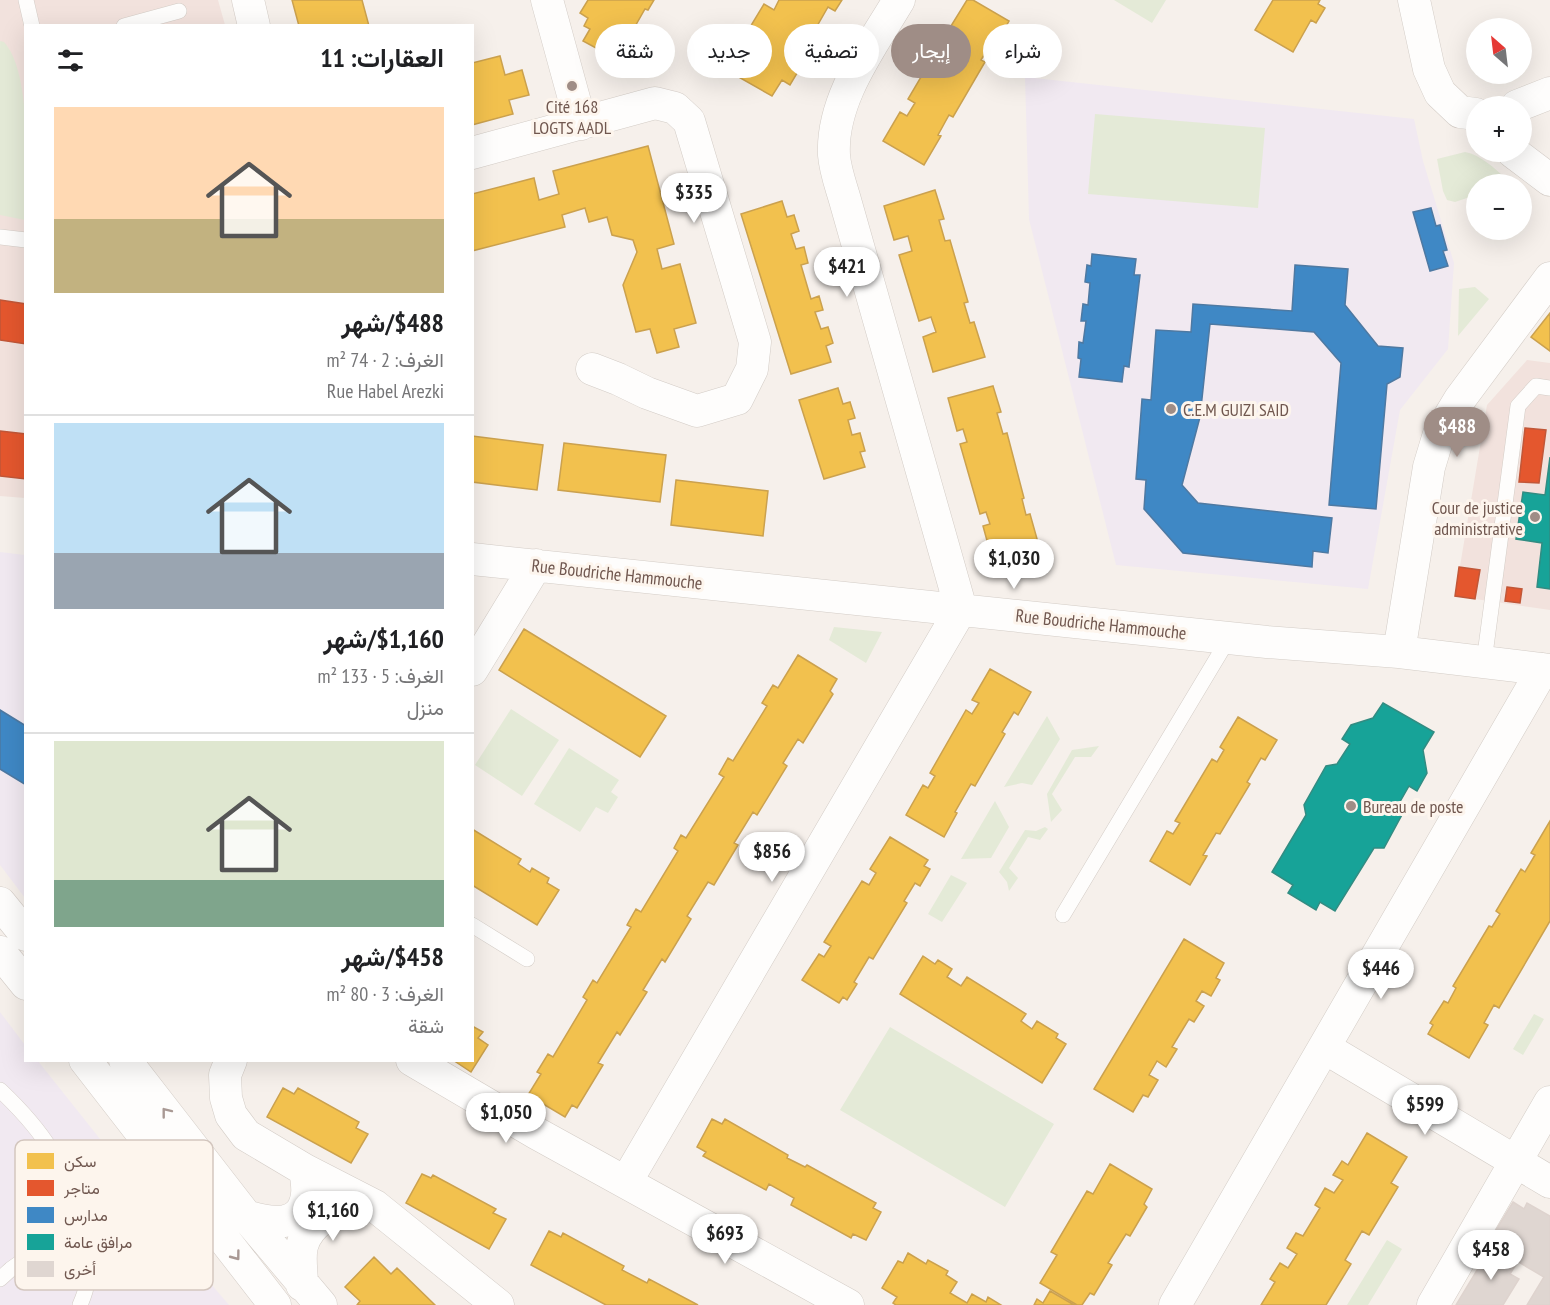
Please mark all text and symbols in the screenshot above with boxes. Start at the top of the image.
north arrow [1466,18,1532,84]
map controls [1466,18,1532,240]
chip: شقة [595,24,675,78]
chip: جديد [687,24,772,78]
chip: تصفية [784,24,879,78]
chip: إيجار [891,24,971,78]
chip: شراء [983,24,1062,78]
text: العقارات: 11 [320,41,444,74]
icon: filters [54,44,87,77]
marker: Cité 168 LOGTS AADL [565,79,579,93]
place label: Cité 168 LOGTS AADL [533,95,612,139]
button: + [1466,96,1532,162]
icon: home [195,146,303,254]
pin: $335 [658,173,730,224]
button: − [1466,174,1532,240]
text: $335 [675,179,713,205]
pin: $421 [811,247,883,298]
text: $421 [828,253,866,279]
text: $488/شهر [341,306,444,339]
text: الغرف: 2 · 74 m² [326,347,444,373]
text: Rue Habel Arezki [327,378,444,404]
place label: C.E.M GUIZI SAID [1183,398,1289,421]
marker: C.E.M GUIZI SAID [1164,402,1178,416]
pin: $488 [1421,407,1493,458]
text: $488 [1438,413,1476,439]
icon: home [195,462,303,570]
place label: Cour de justice administrative [1432,496,1523,540]
marker: Cour de justice administrative [1528,510,1542,524]
pin: $1,030 [965,539,1063,590]
text: $1,030 [988,545,1040,571]
street label: Rue Boudriche Hammouche [530,554,704,594]
street label: Rue Boudriche Hammouche [1014,604,1188,644]
text: $1,160/شهر [323,622,444,655]
text: الغرف: 5 · 133 m² [317,663,444,689]
text: منزل [407,695,444,721]
icon: home [195,780,303,888]
place label: Bureau de poste [1363,795,1463,818]
marker: Bureau de poste [1344,799,1358,813]
pin: $856 [736,832,808,883]
text: $856 [753,838,791,864]
text: $458/شهر [341,940,444,973]
pin: $446 [1345,949,1417,1000]
text: $446 [1362,955,1400,981]
text: الغرف: 3 · 80 m² [326,981,444,1007]
text: شقة [408,1013,444,1039]
pin: $599 [1389,1085,1461,1136]
text: $599 [1406,1091,1444,1117]
pin: $1,050 [457,1093,555,1144]
text: $1,050 [480,1099,532,1125]
one-way arrow [162,1108,173,1119]
legend [15,1140,213,1290]
text: سكن [64,1151,96,1172]
text: متاجر [63,1178,100,1199]
pin: $1,160 [284,1191,382,1242]
text: $1,160 [307,1197,359,1223]
text: مدارس [64,1205,108,1226]
pin: $693 [689,1214,761,1265]
text: $693 [706,1220,744,1246]
pin: $458 [1455,1230,1527,1281]
text: مرافق عامة [64,1232,132,1253]
text: $458 [1472,1236,1510,1262]
one-way arrow [229,1249,240,1260]
text: أخرى [64,1259,96,1280]

